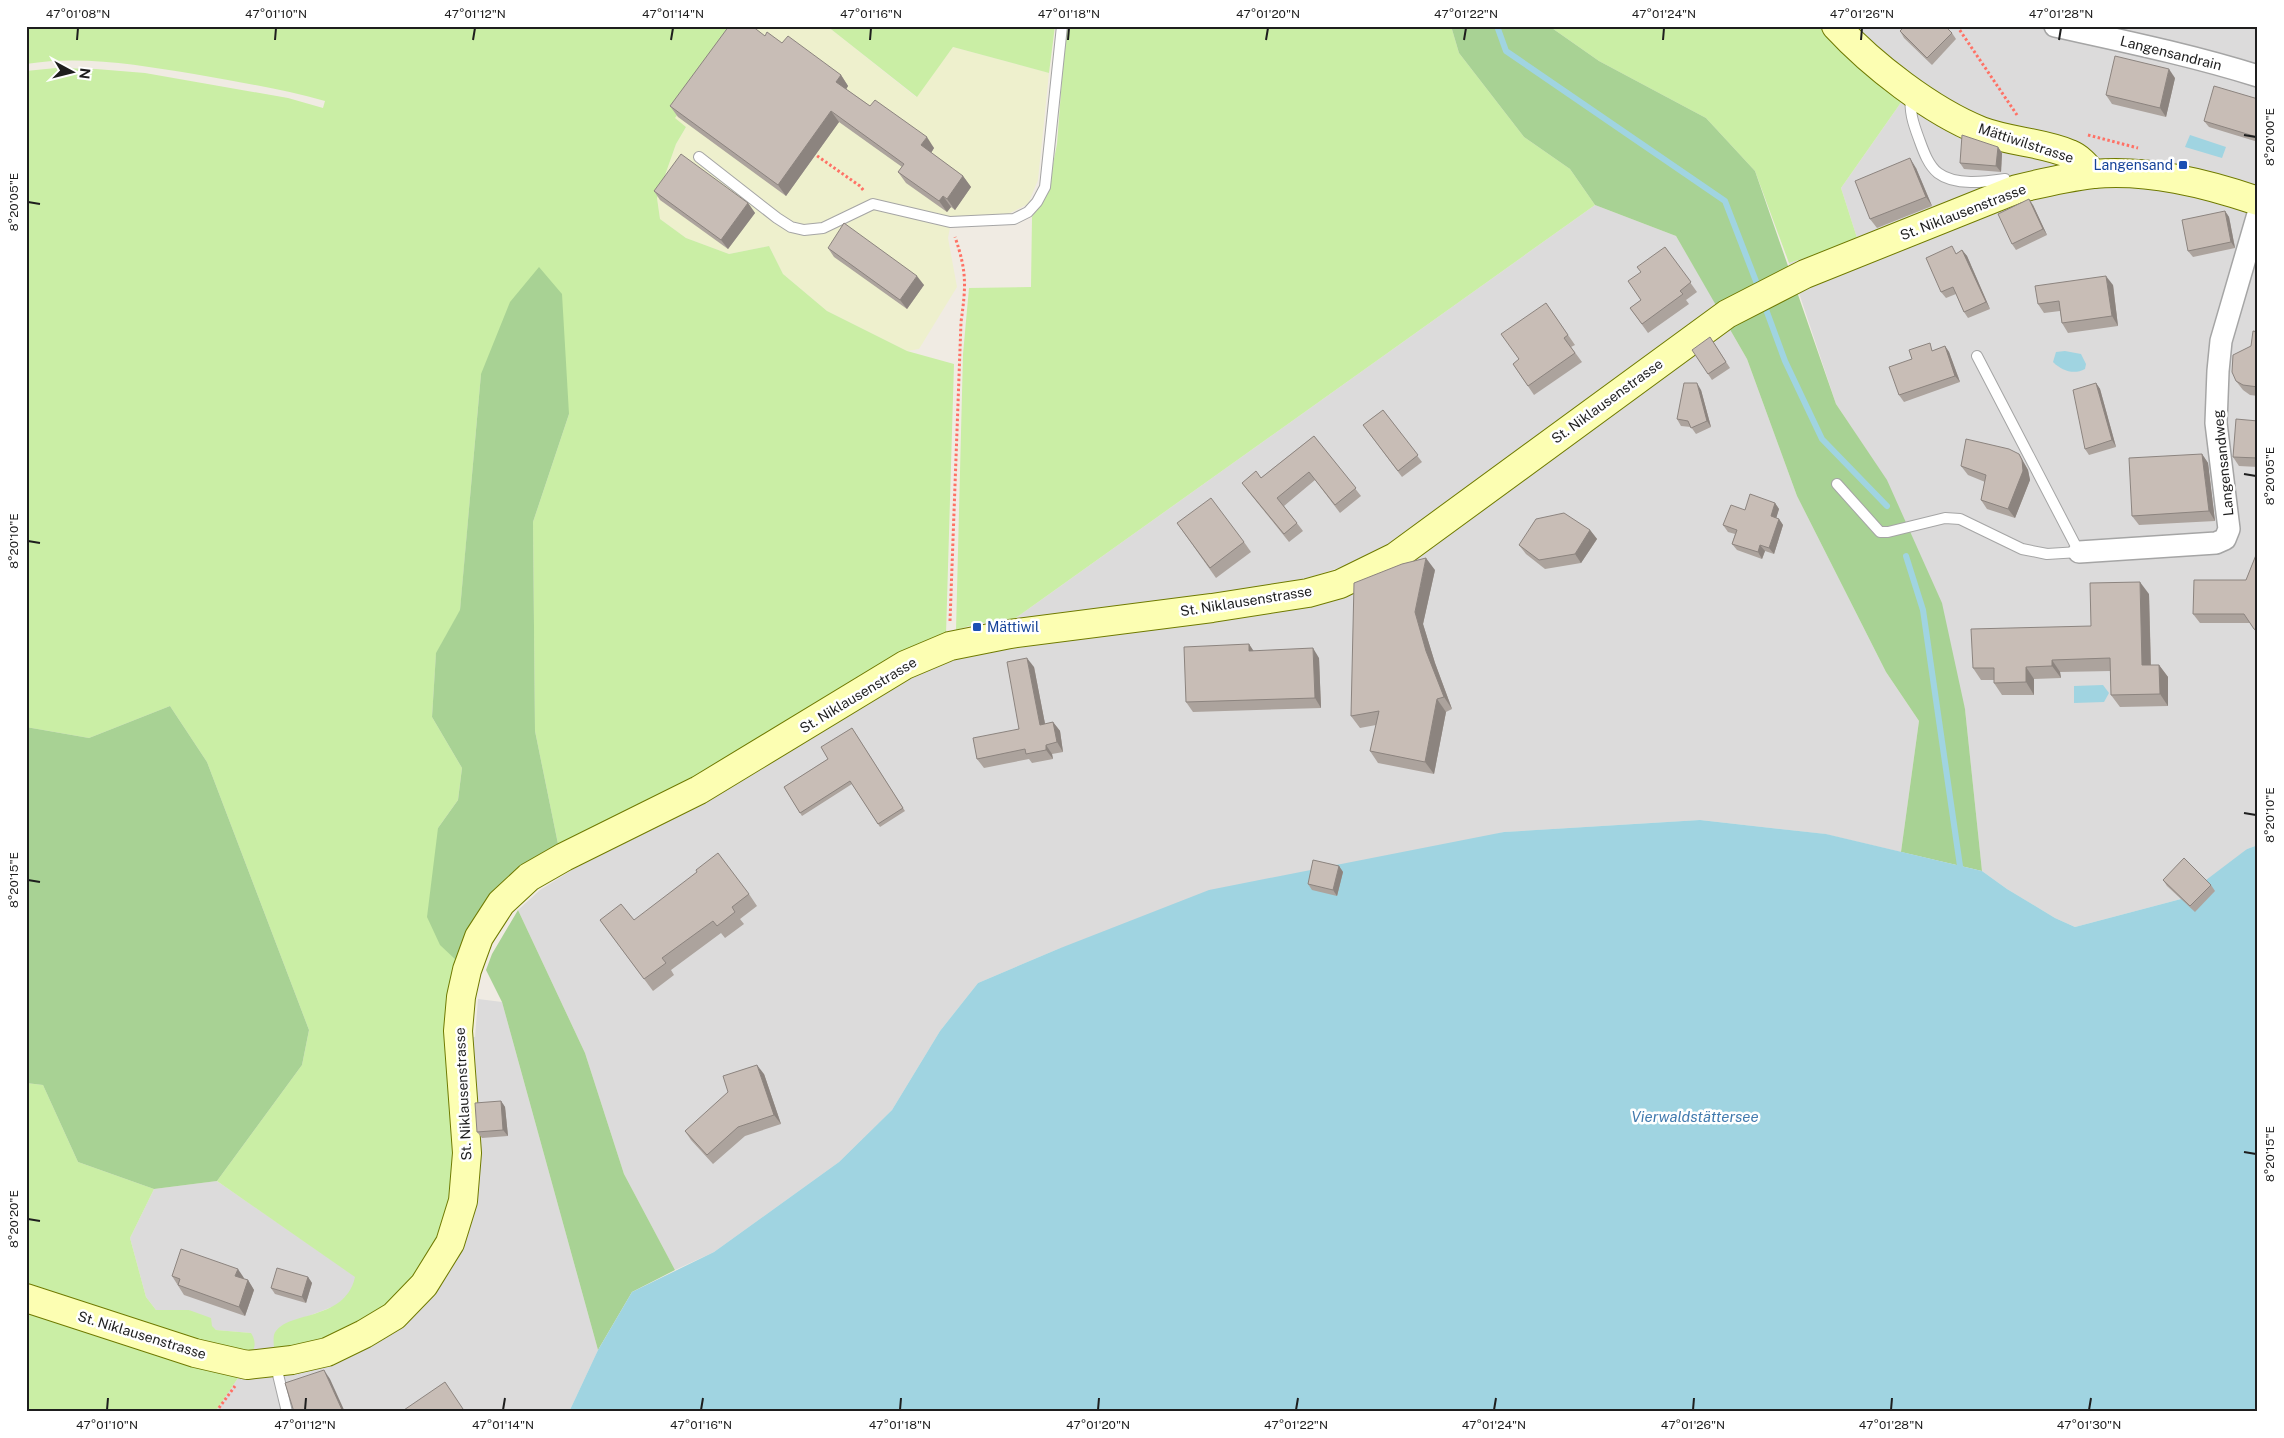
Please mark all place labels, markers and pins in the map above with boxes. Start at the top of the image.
place label: Langensand [2094,157,2173,173]
marker: Langensand [2177,159,2189,171]
place label: Mättiwil [987,619,1039,635]
marker: Mättiwil [971,621,983,633]

